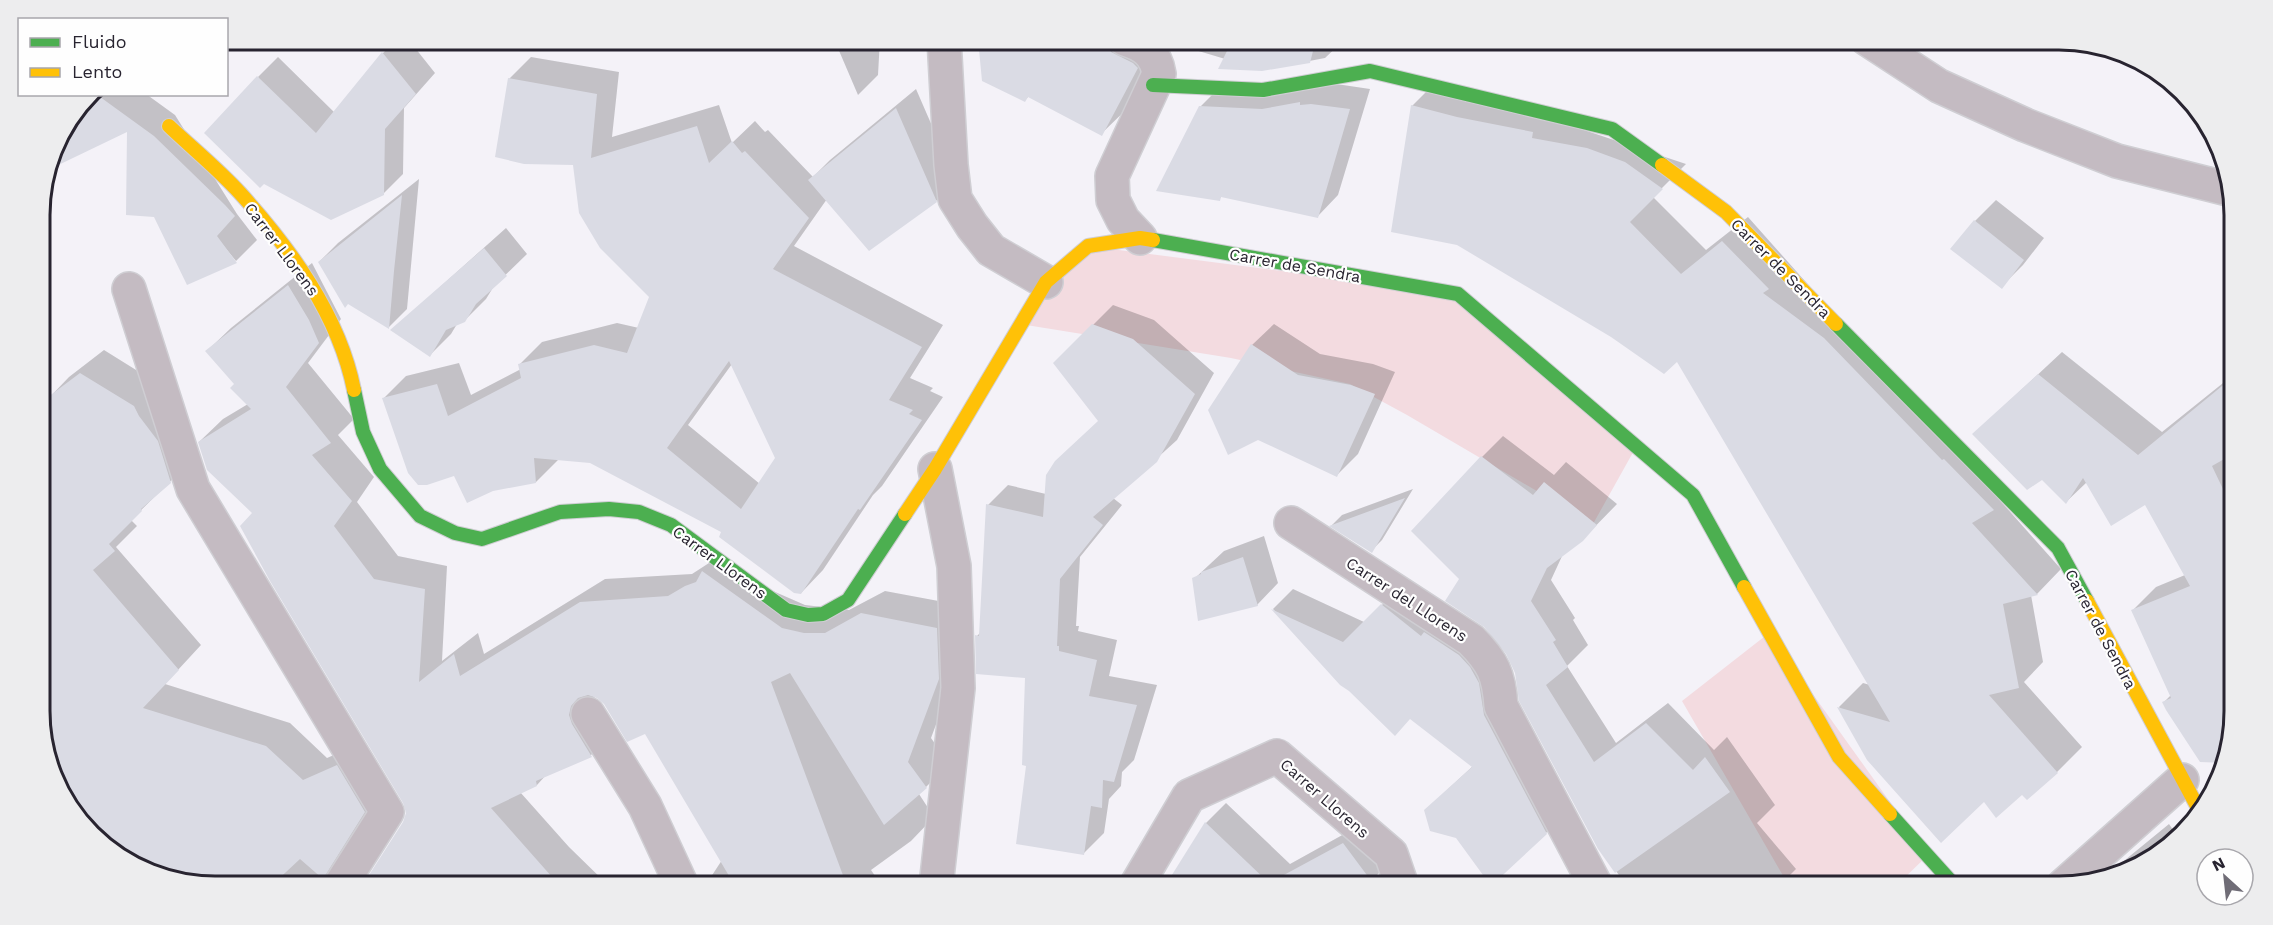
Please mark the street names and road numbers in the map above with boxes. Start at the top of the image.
street label: Carrer Llorens [240,199,323,300]
street label: Carrer de Sendra [1727,215,1834,322]
street label: Carrer de Sendra [1228,245,1362,286]
street label: Carrer Llorens [669,522,770,603]
street label: Carrer del Llorens [1343,553,1471,646]
street label: Carrer de Sendra [2061,566,2140,692]
street label: Carrer Llorens [1276,755,1373,842]

